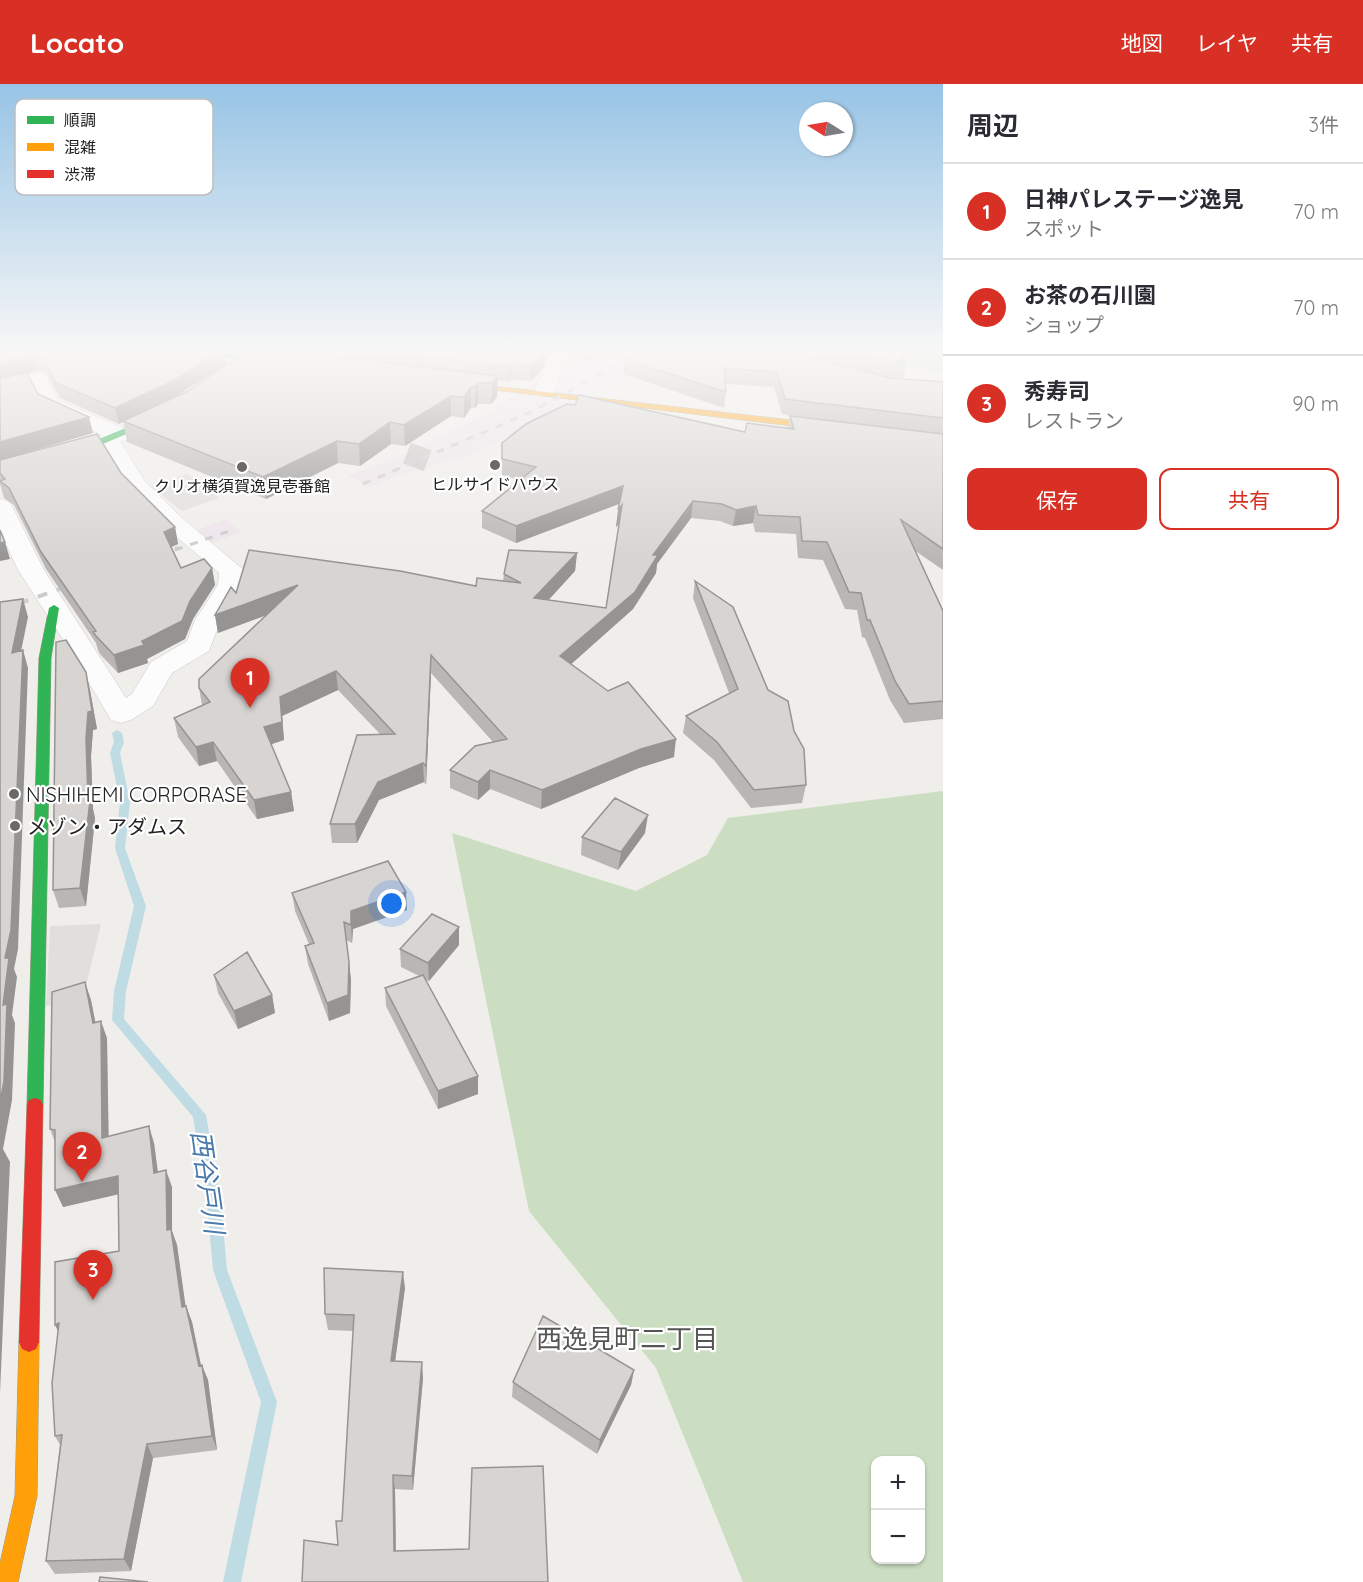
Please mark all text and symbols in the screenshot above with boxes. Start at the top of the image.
text: Locato [30,25,124,60]
text: 地図 [1121,30,1163,56]
text: レイヤ [1196,30,1258,56]
text: 共有 [1291,30,1333,56]
legend [15,99,213,195]
north arrow [799,102,853,156]
text: 周辺 [967,109,1019,142]
text: 順調 [64,110,96,130]
text: 3件 [1309,112,1339,137]
text: 混雑 [64,137,96,157]
text: 渋滞 [64,164,96,184]
text: 日神パレステージ逸見 [1024,185,1244,213]
text: 1 [983,199,990,224]
text: 70 m [1293,199,1339,224]
text: スポット [1024,216,1104,241]
text: お茶の石川園 [1024,281,1156,309]
text: 2 [981,295,992,320]
text: 70 m [1293,295,1339,320]
text: ショップ [1024,312,1104,337]
text: 秀寿司 [1024,377,1090,405]
text: 3 [981,391,992,416]
text: 90 m [1292,391,1339,416]
text: レストラン [1024,408,1124,433]
marker: ヒルサイドハウス [488,458,502,472]
marker: クリオ横須賀逸見壱番館 [235,460,249,474]
button: 保存 [967,468,1147,530]
button: 共有 [1159,468,1339,530]
place label: ヒルサイドハウス [431,474,559,494]
place label: クリオ横須賀逸見壱番館 [154,476,330,496]
pin: 1 [230,658,270,708]
place label: NISHIHEMI CORPORASE [26,782,247,807]
marker: NISHIHEMI CORPORASE [7,787,21,801]
place label: メゾン・アダムス [27,814,187,839]
marker: メゾン・アダムス [8,819,22,833]
your location [377,889,406,918]
water label: 西谷戸川 [184,1128,232,1239]
pin: 2 [62,1132,101,1182]
pin: 3 [74,1250,112,1300]
district label: 西逸見町二丁目 [536,1322,718,1355]
map controls [871,1456,925,1564]
button: + [871,1456,925,1510]
button: − [871,1510,925,1564]

